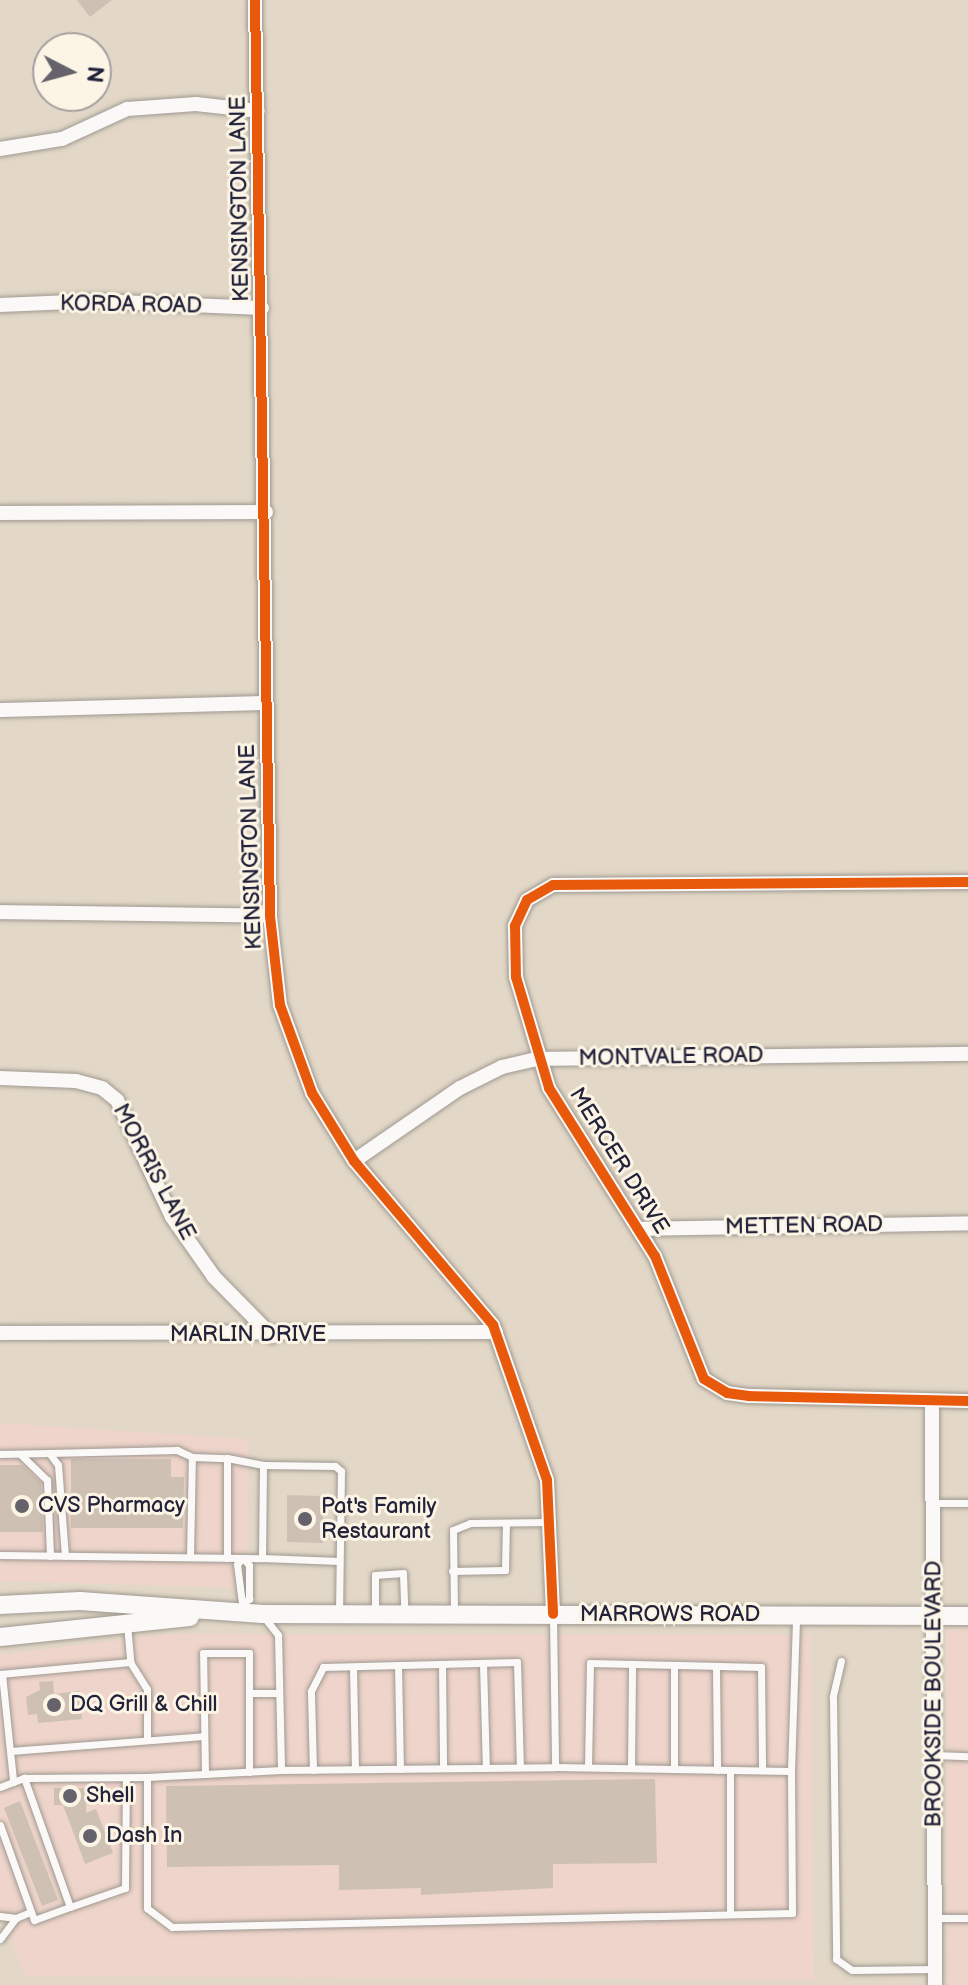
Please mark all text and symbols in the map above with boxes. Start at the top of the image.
north arrow [32,32,112,112]
text: N [80,65,109,84]
street label: KENSINGTON LANE [225,96,255,302]
street label: KORDA ROAD [60,291,202,319]
street label: KENSINGTON LANE [234,744,268,950]
street label: MONTVALE ROAD [578,1042,764,1072]
street label: MERCER DRIVE [563,1083,675,1239]
street label: MORRIS LANE [107,1099,201,1245]
street label: METTEN ROAD [725,1211,883,1241]
street label: MARLIN DRIVE [170,1322,326,1348]
place label: CVS Pharmacy [38,1493,185,1519]
place label: Pat's Family Restaurant [321,1493,437,1544]
marker: CVS Pharmacy [13,1497,31,1515]
marker: Pat's Family Restaurant [296,1510,314,1528]
street label: BROOKSIDE BOULEVARD [921,1561,947,1827]
street label: MARROWS ROAD [580,1602,760,1628]
place label: DQ Grill & Chill [70,1692,218,1718]
marker: DQ Grill & Chill [45,1696,63,1714]
place label: Shell [86,1783,134,1809]
marker: Shell [61,1787,79,1805]
place label: Dash In [106,1823,182,1849]
marker: Dash In [81,1827,99,1845]

